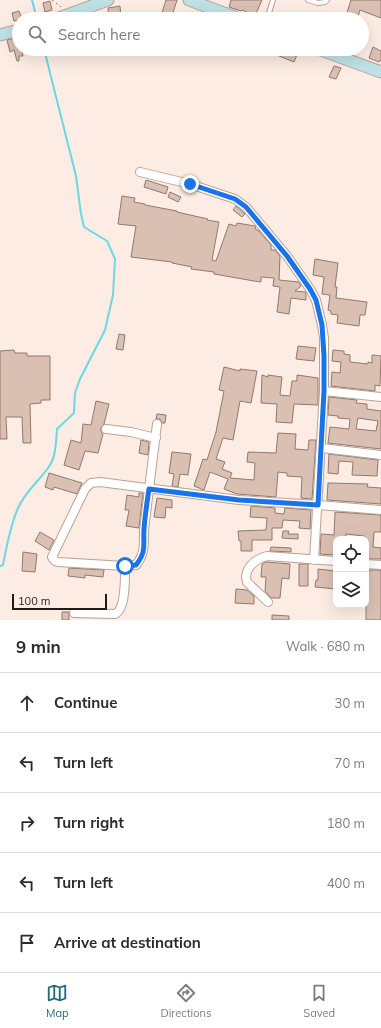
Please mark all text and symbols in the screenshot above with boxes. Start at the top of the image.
search box [12,12,369,56]
icon: search [26,23,48,45]
text: Search here [58,25,140,44]
route end [181,175,199,193]
map controls [333,536,369,608]
button: locate [333,536,369,572]
route start [116,557,134,575]
button: layers [333,572,369,608]
scale bar [12,592,107,611]
text: 100 m [18,594,50,608]
text: 9 min [16,636,61,657]
text: Walk · 680 m [286,638,365,654]
icon: ahead [16,692,38,714]
text: Continue [54,693,117,712]
text: 30 m [335,695,365,711]
icon: left [16,752,38,774]
text: Turn left [54,753,113,772]
text: 70 m [335,755,365,771]
icon: right [16,812,38,834]
text: Turn right [54,813,124,832]
text: 180 m [327,815,365,831]
icon: left [16,872,38,894]
text: Turn left [54,873,113,892]
text: 400 m [327,875,365,891]
icon: arrive [16,932,38,954]
text: Arrive at destination [54,933,201,952]
tab: Map [46,982,69,1020]
tab: Directions [161,982,211,1020]
tab: Saved [303,982,335,1020]

